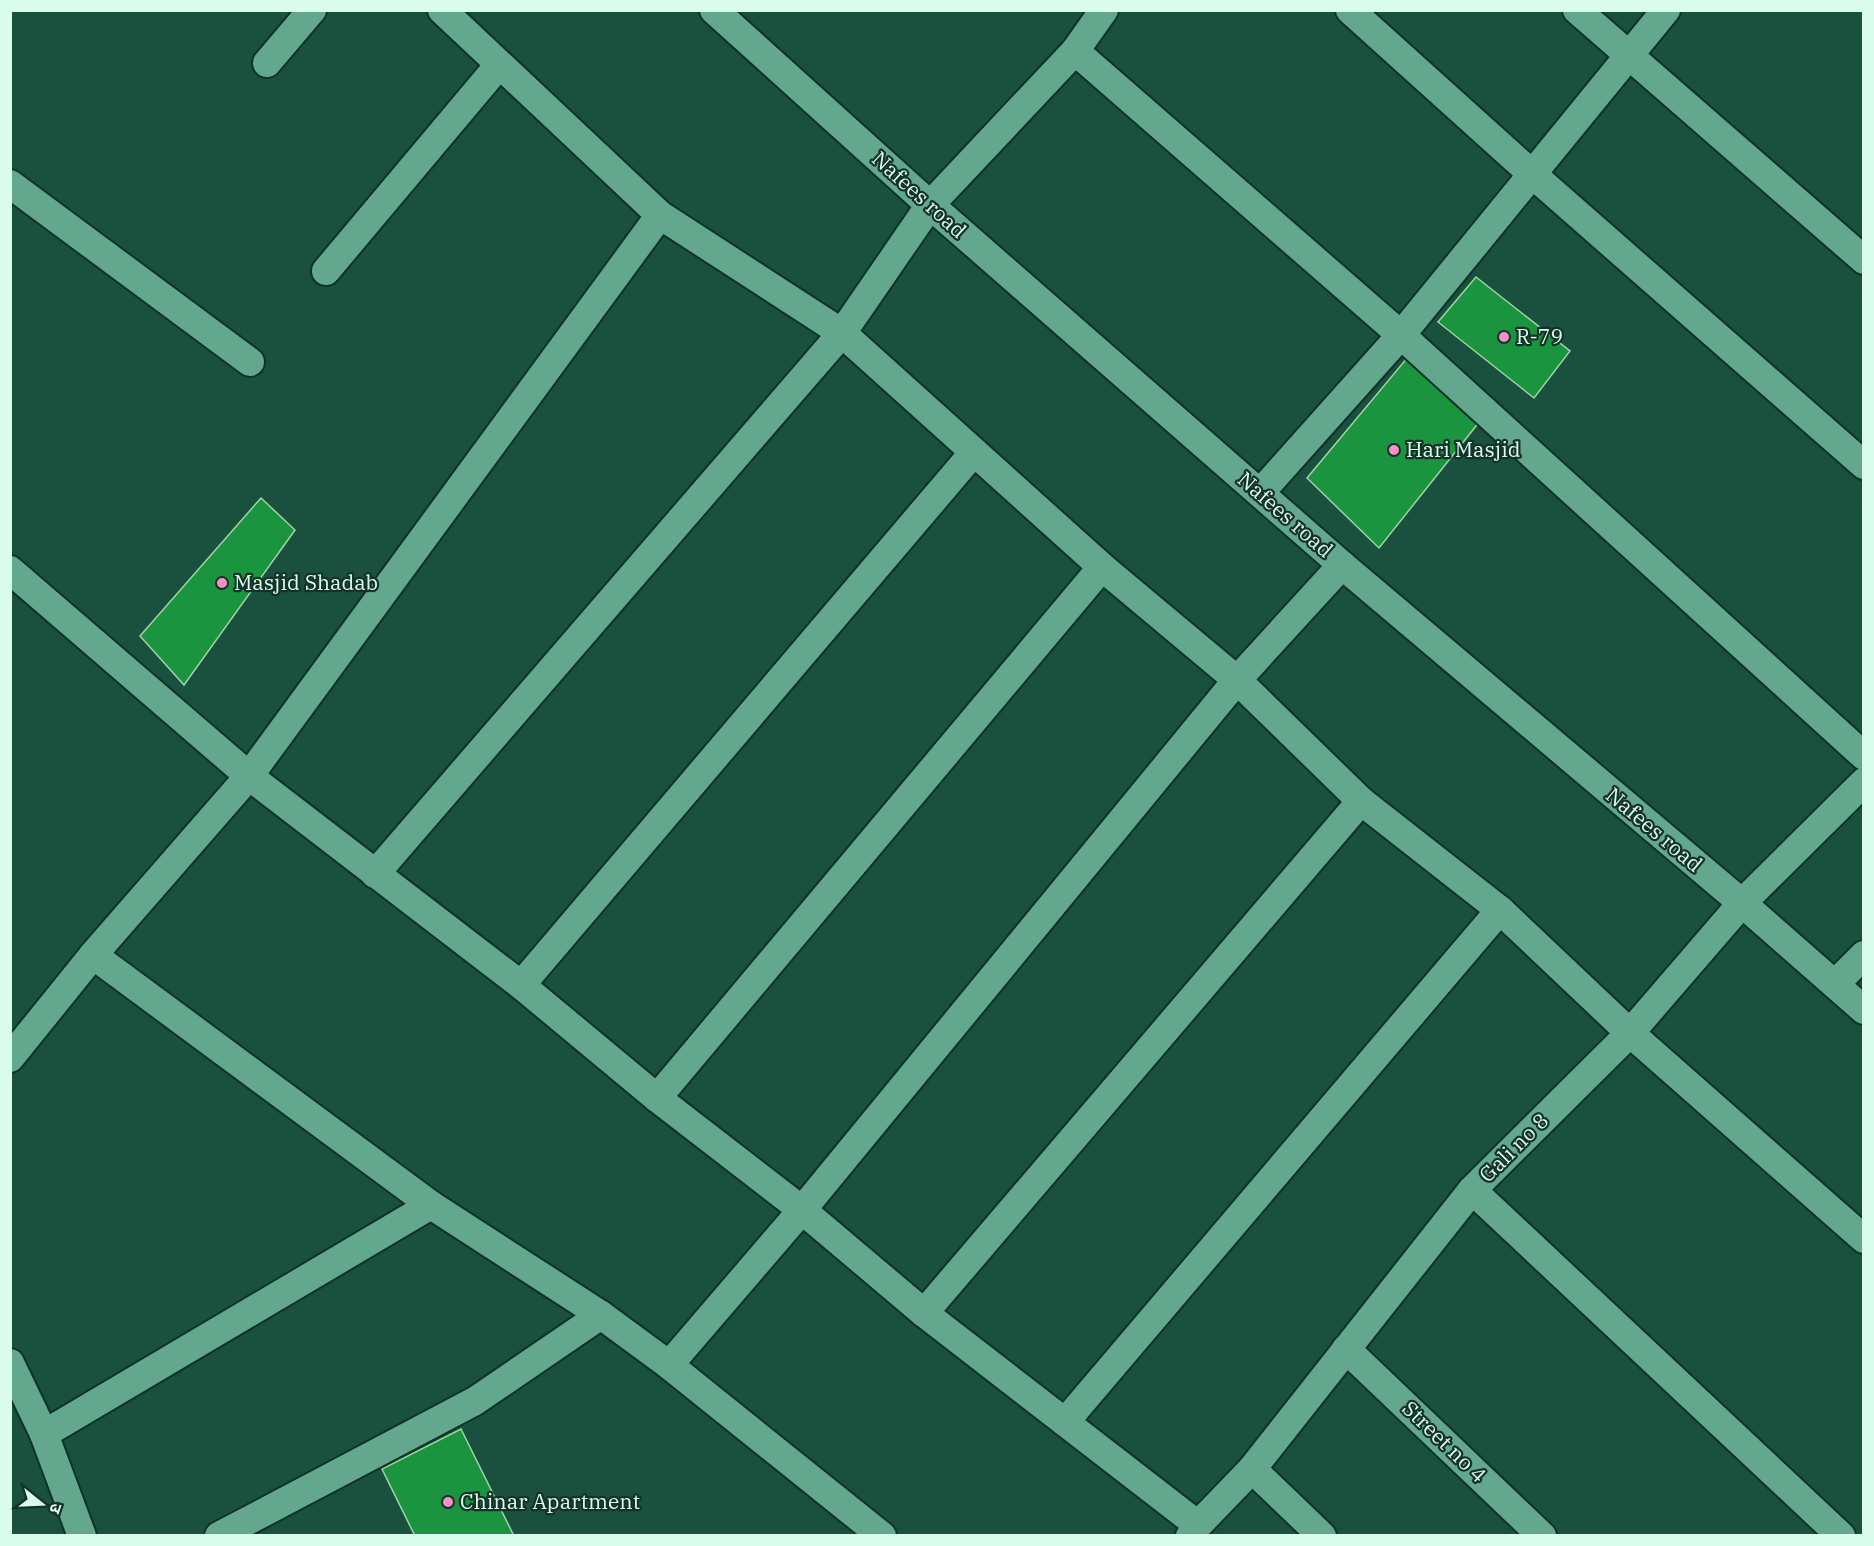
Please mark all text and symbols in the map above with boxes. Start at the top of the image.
street label: Nafees road [867,144,973,244]
place label: R-79 [1516,322,1563,350]
marker: R-79 [1497,330,1511,344]
place label: Hari Masjid [1406,435,1521,463]
marker: Hari Masjid [1387,443,1401,457]
street label: Nafees road [1232,465,1339,564]
place label: Masjid Shadab [234,568,378,596]
marker: Masjid Shadab [215,576,229,590]
street label: Nafees road [1600,781,1709,878]
street label: Gali no 8 [1473,1107,1554,1188]
street label: Street no 4 [1397,1394,1493,1488]
north arrow [12,1474,72,1534]
place label: Chinar Apartment [460,1487,640,1515]
marker: Chinar Apartment [441,1495,455,1509]
text: उ [45,1501,67,1517]

